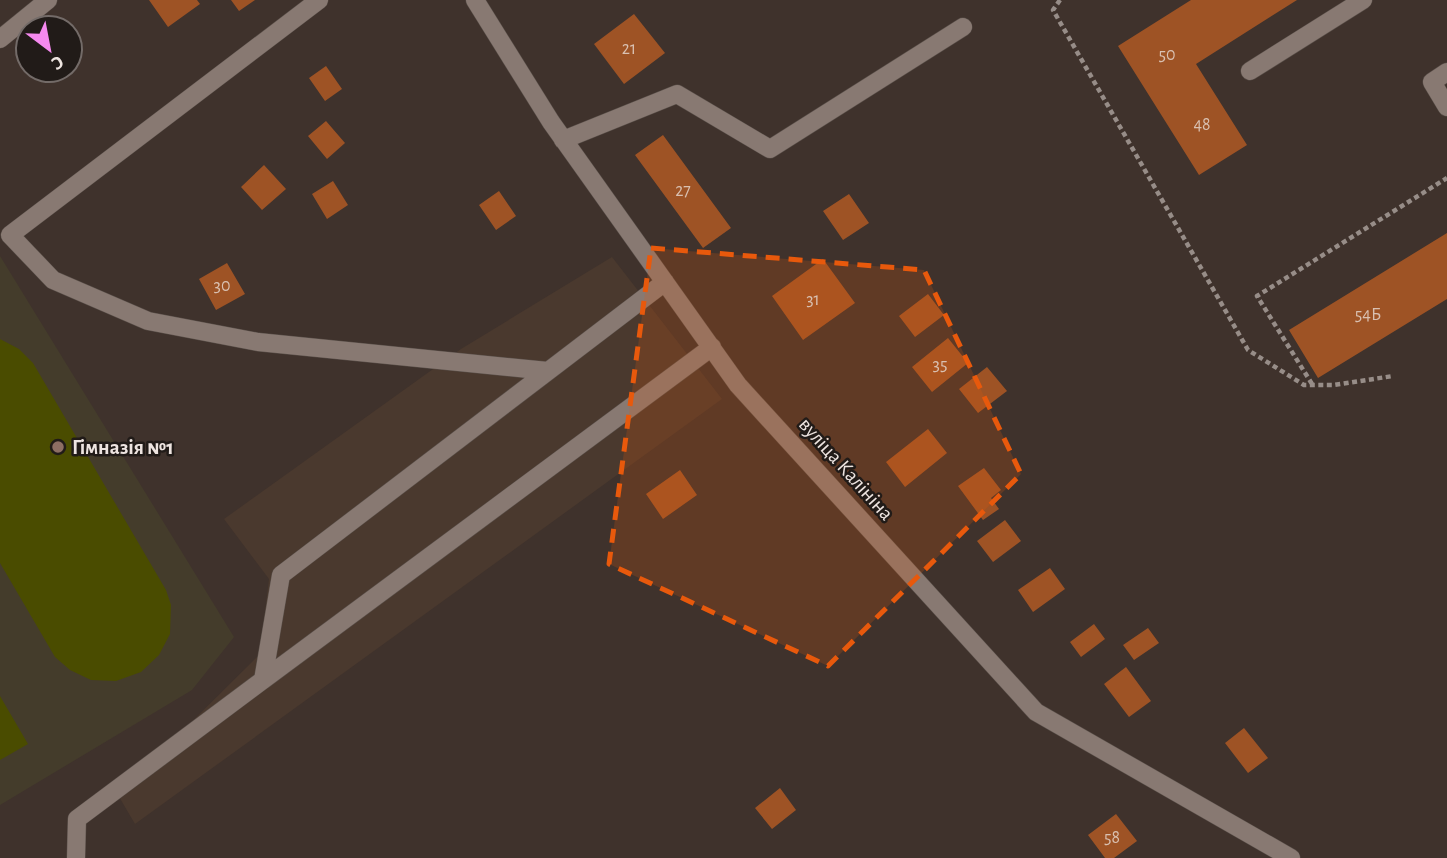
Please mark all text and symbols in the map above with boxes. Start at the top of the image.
north arrow [14,14,84,84]
house number: 21 [622,40,636,58]
house number: 50 [1158,46,1176,64]
text: С [48,51,67,73]
house number: 48 [1193,116,1211,134]
house number: 27 [675,182,691,200]
house number: 30 [214,277,230,295]
house number: 31 [806,291,820,309]
house number: 54Б [1355,306,1381,324]
house number: 35 [933,356,947,374]
street label: вуліца Калініна [795,414,898,525]
place label: Гімназія №1 [72,437,174,458]
marker: Гімназія №1 [50,439,66,455]
house number: 58 [1104,829,1120,847]

